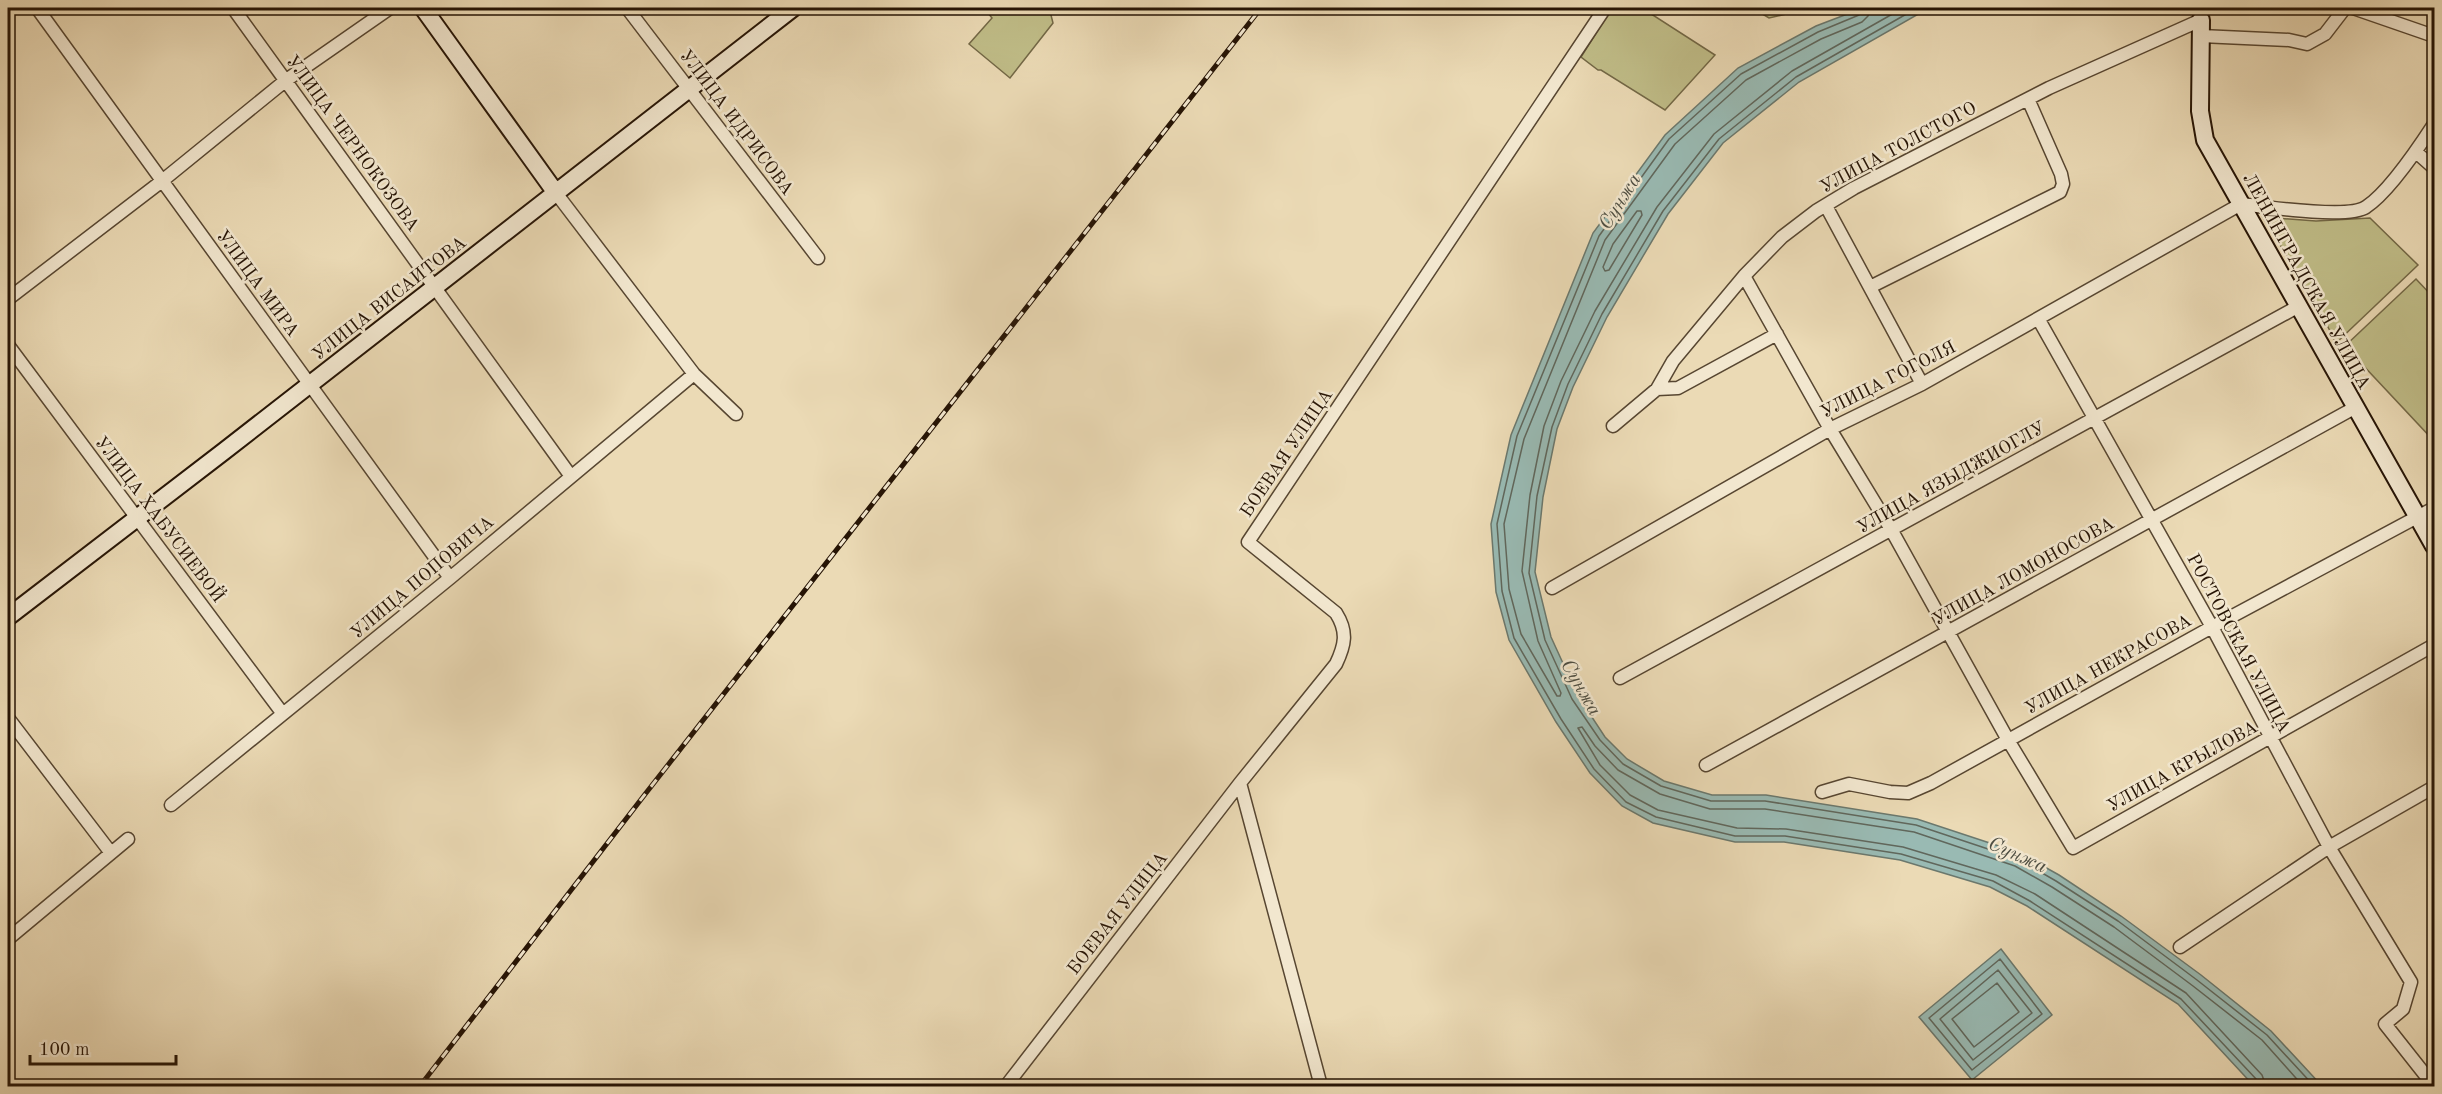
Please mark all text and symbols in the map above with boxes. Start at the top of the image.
street label: УЛИЦА ИДРИСОВА [676,47,797,199]
street label: УЛИЦА ЧЕРНОКОЗОВА [282,52,422,235]
street label: УЛИЦА ТОЛСТОГО [1817,99,1980,197]
water label: Сунжа [1596,170,1646,234]
street label: ЛЕНИНГРАДСКАЯ УЛИЦА [2239,171,2373,393]
street label: УЛИЦА МИРА [213,227,302,340]
street label: УЛИЦА ВИСАИТОВА [309,233,470,364]
street label: УЛИЦА ГОГОЛЯ [1818,338,1959,422]
street label: БОЕВАЯ УЛИЦА [1237,386,1336,521]
street label: УЛИЦА ЯЗЫДЖИОГЛУ [1854,419,2049,537]
street label: УЛИЦА ХАБУСИЕВОЙ [91,431,231,606]
street label: УЛИЦА ПОПОВИЧА [348,513,498,643]
street label: УЛИЦА ЛОМОНОСОВА [1930,514,2118,629]
street label: РОСТОВСКАЯ УЛИЦА [2183,551,2293,736]
street label: УЛИЦА НЕКРАСОВА [2022,612,2195,718]
water label: Сунжа [1556,656,1605,720]
street label: УЛИЦА КРЫЛОВА [2104,718,2261,816]
water label: Сунжа [1985,834,2050,878]
street label: БОЕВАЯ УЛИЦА [1064,849,1171,978]
scale bar [30,1028,176,1066]
text: 100 m [39,1041,90,1059]

